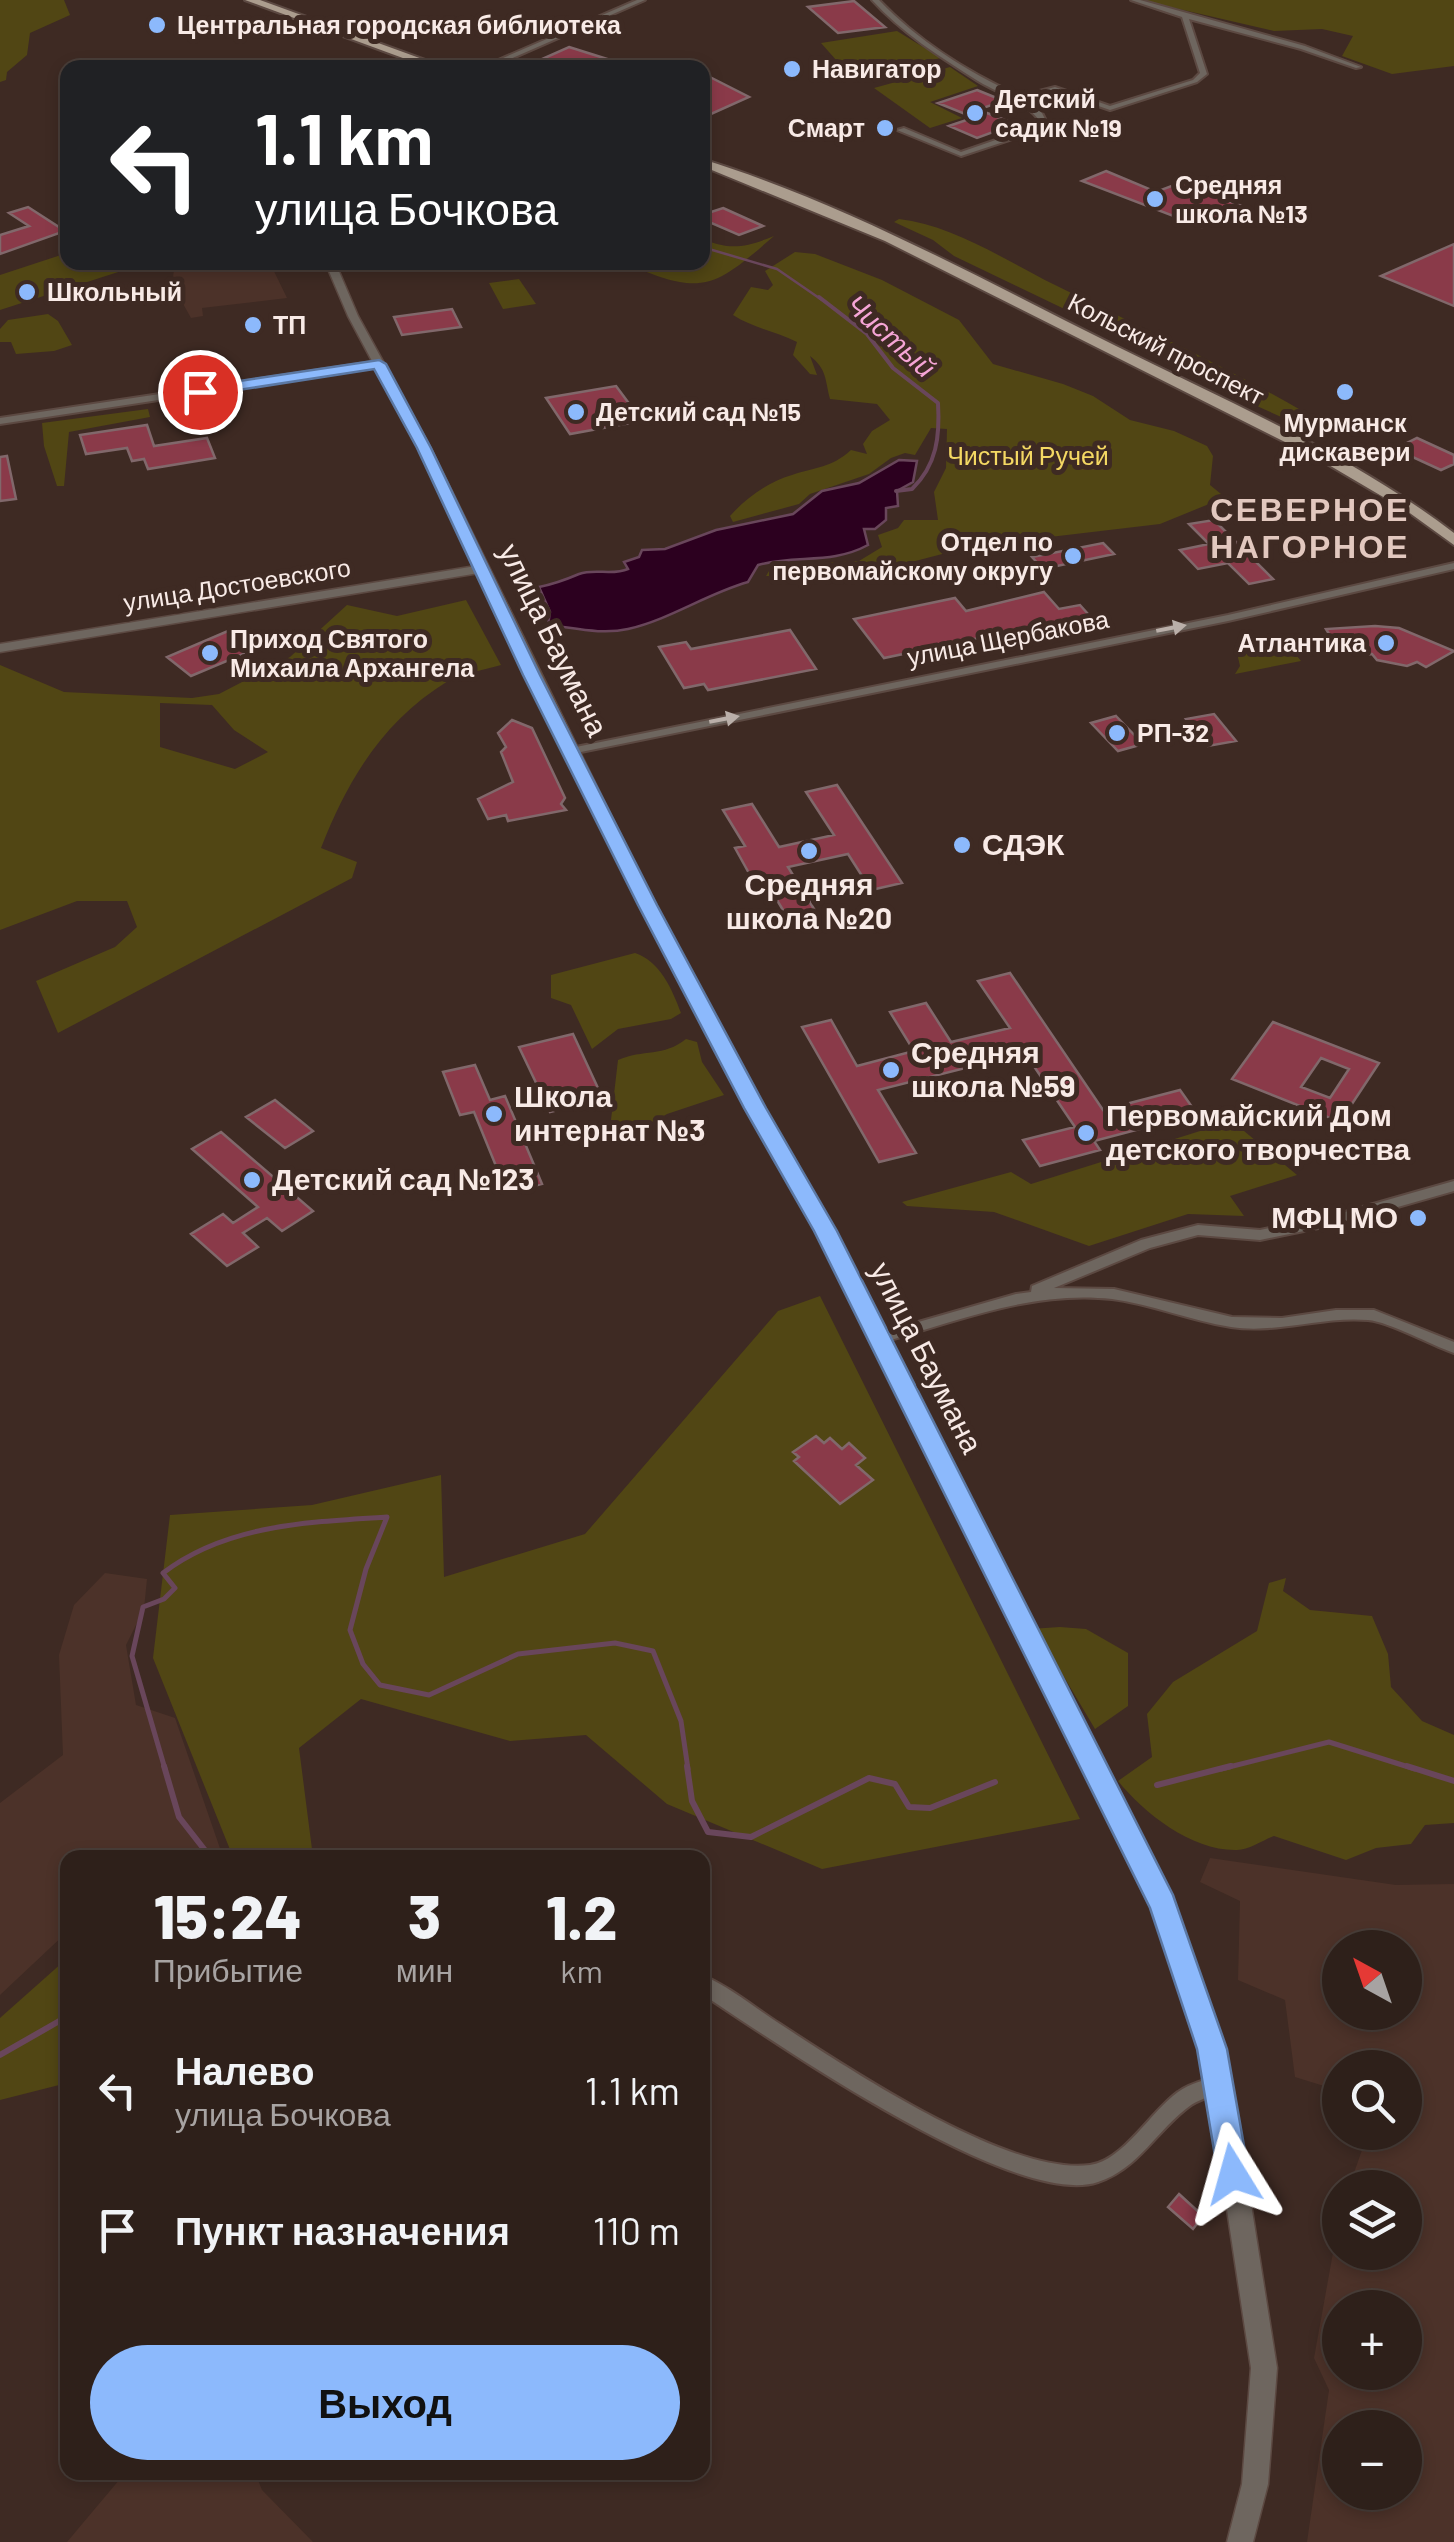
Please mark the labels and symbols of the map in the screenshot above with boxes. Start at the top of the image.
place label: Центральная городская библиотека [177,9,622,39]
marker: Центральная городская библиотека [146,14,168,36]
place label: Навигатор [812,53,941,83]
marker: Навигатор [781,58,803,80]
place label: Детский садик №19 [995,83,1122,142]
marker: Детский садик №19 [964,102,986,124]
place label: Смарт [788,112,865,142]
marker: Смарт [874,117,896,139]
place label: Средняя школа №13 [1175,169,1308,228]
marker: Средняя школа №13 [1144,188,1166,210]
place label: Школьный [47,276,182,306]
marker: Школьный [16,281,38,303]
street label: Кольский проспект [1063,286,1270,411]
water label: Чистый [840,287,943,384]
place label: ТП [273,309,306,339]
marker: ТП [242,314,264,336]
pin [158,350,243,435]
marker: Мурманск дискавери [1334,381,1356,403]
place label: Детский сад №15 [596,396,801,426]
marker: Детский сад №15 [565,401,587,423]
place label: Мурманск дискавери [1279,407,1411,466]
park label: Чистый Ручей [947,440,1109,470]
district label: СЕВЕРНОЕ НАГОРНОЕ [1210,489,1410,564]
place label: Отдел по первомайскому округу [772,526,1053,585]
street label: улица Баумана [493,537,617,742]
marker: Отдел по первомайскому округу [1062,545,1084,567]
street label: улица Достоевского [121,551,352,617]
street label: улица Щербакова [904,603,1111,671]
one-way arrow [1156,620,1187,636]
place label: Приход Святого Михаила Архангела [230,623,475,682]
place label: Атлантика [1237,627,1367,657]
marker: Атлантика [1375,632,1397,654]
marker: Приход Святого Михаила Архангела [199,642,221,664]
one-way arrow [709,711,740,727]
place label: РП-32 [1137,717,1209,747]
marker: РП-32 [1106,722,1128,744]
place label: СДЭК [982,825,1065,861]
marker: СДЭК [951,834,973,856]
marker: Средняя школа №20 [798,840,820,862]
place label: Средняя школа №20 [726,865,892,935]
place label: Средняя школа №59 [911,1033,1076,1103]
marker: Средняя школа №59 [880,1059,902,1081]
place label: Школа интернат №3 [514,1077,705,1147]
place label: Первомайский Дом детского творчества [1106,1096,1410,1166]
marker: Школа интернат №3 [483,1103,505,1125]
marker: Первомайский Дом детского творчества [1075,1122,1097,1144]
place label: Детский сад №123 [272,1160,534,1196]
marker: Детский сад №123 [241,1169,263,1191]
place label: МФЦ МО [1271,1198,1398,1234]
marker: МФЦ МО [1407,1207,1429,1229]
street label: улица Баумана [864,1255,992,1459]
north arrow [1322,1930,1422,2030]
position arrow [1181,2122,1285,2226]

